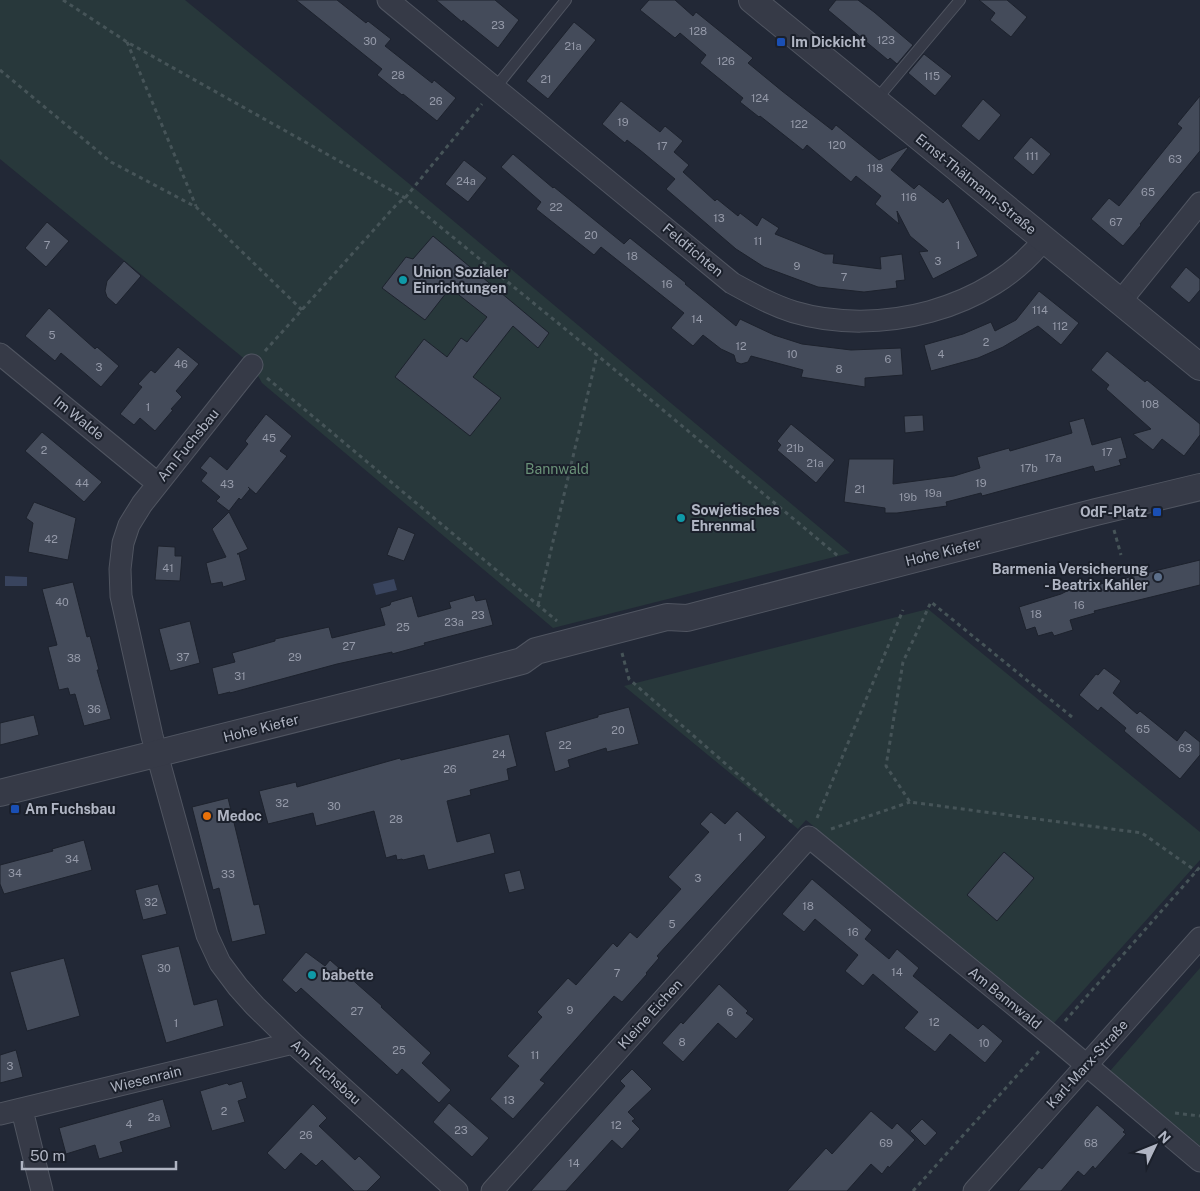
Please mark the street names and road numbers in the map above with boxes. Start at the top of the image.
street label: Ernst-Thälmann-Straße [913,130,1040,238]
street label: Feldfichten [660,220,726,280]
street label: Im Walde [51,393,107,443]
street label: Am Fuchsbau [154,406,222,484]
street label: Hohe Kiefer [904,535,982,569]
street label: Hohe Kiefer [222,711,300,745]
street label: Am Bannwald [965,964,1045,1032]
street label: Kleine Eichen [615,976,685,1052]
street label: Karl-Marx-Straße [1043,1016,1131,1112]
street label: Am Fuchsbau [288,1036,364,1108]
street label: Wiesenrain [109,1062,183,1096]

